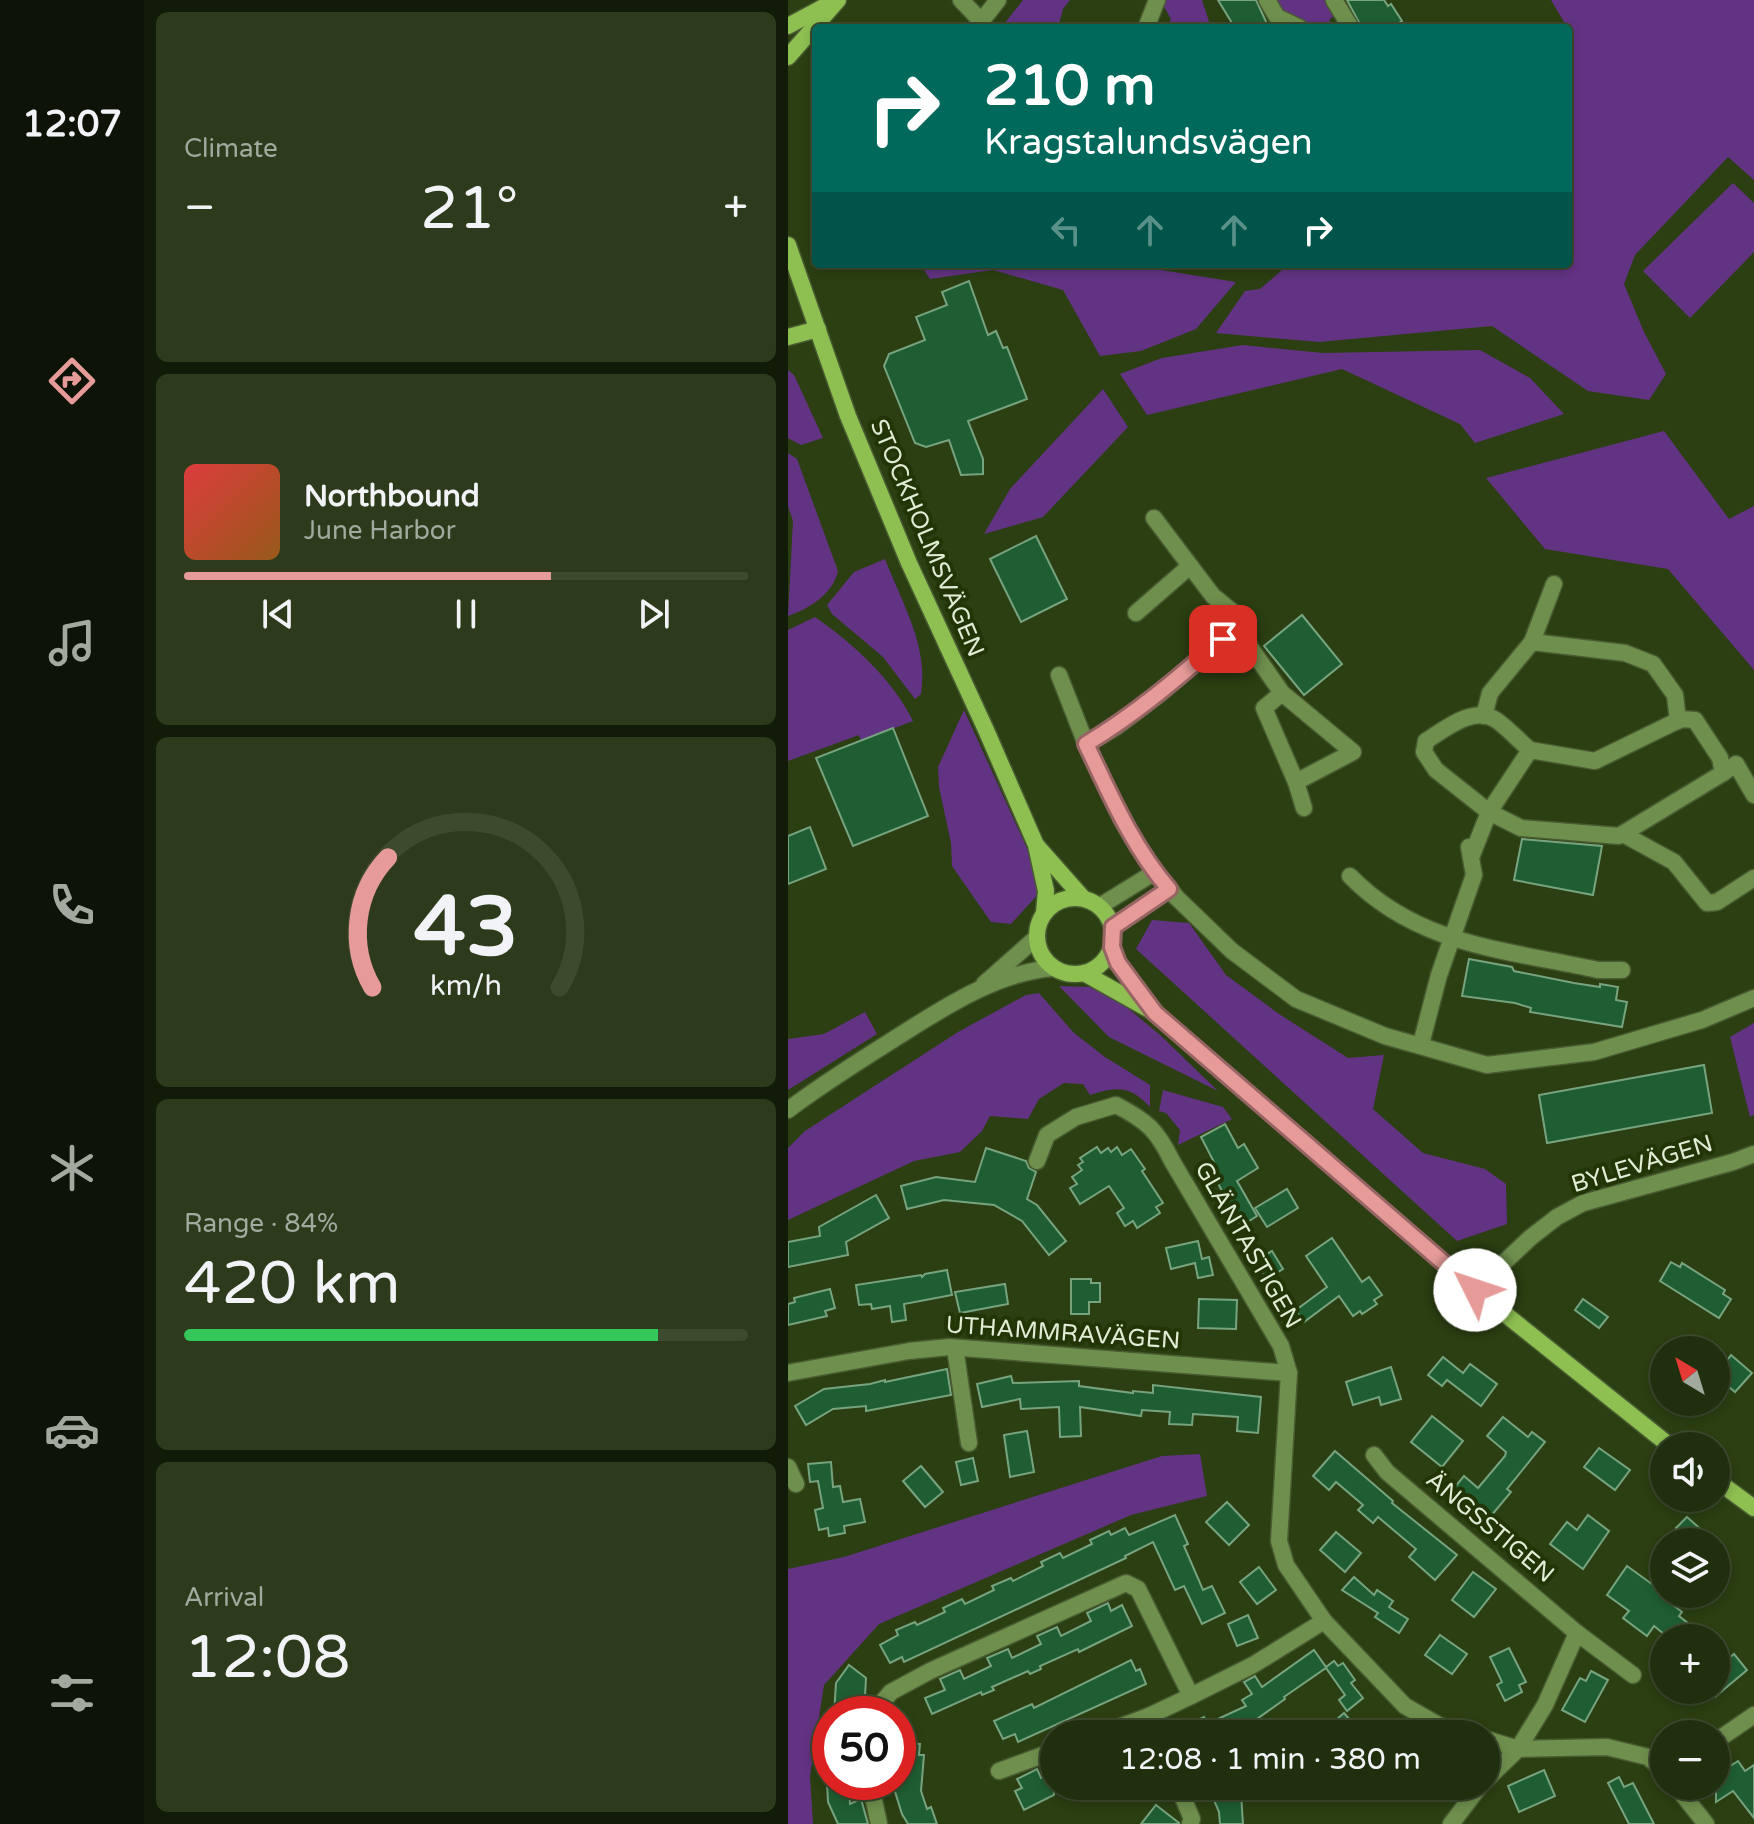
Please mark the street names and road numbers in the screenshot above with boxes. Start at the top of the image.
street label: STOCKHOLMSVÄGEN [864,415,990,661]
street label: BYLEVÄGEN [1568,1129,1716,1199]
street label: GLÄNTASTIGEN [1188,1156,1308,1334]
street label: UTHAMMRAVÄGEN [945,1310,1181,1356]
street label: ÄNGSSTIGEN [1420,1465,1560,1589]

